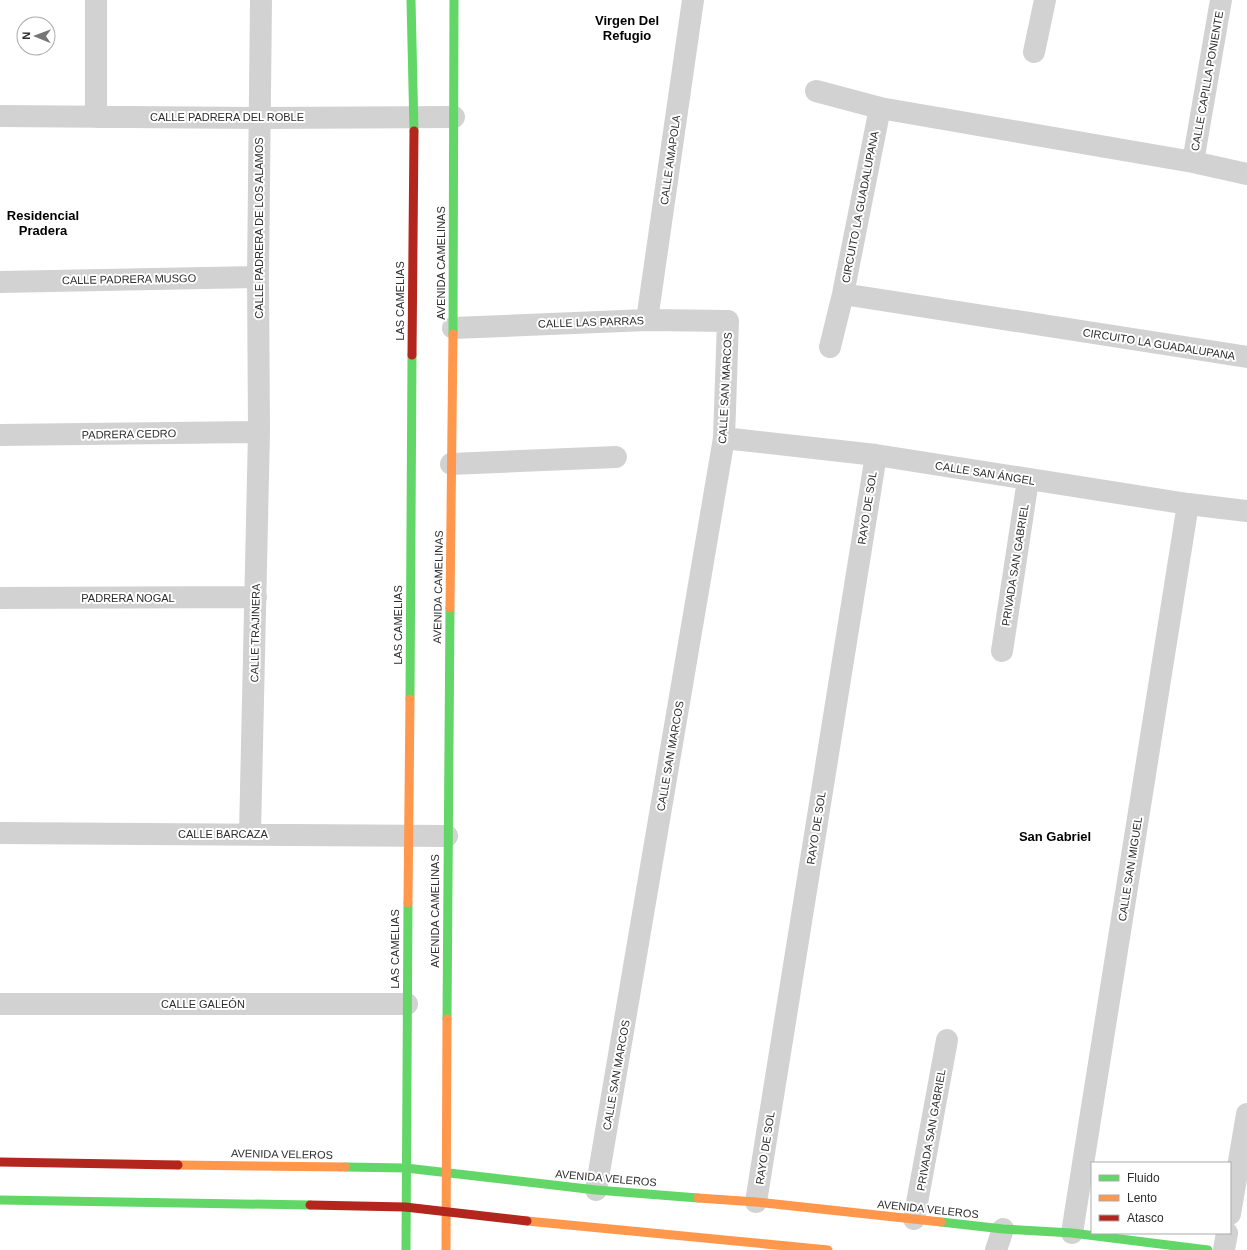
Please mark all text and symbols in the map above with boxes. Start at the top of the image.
street label: CALLE CAPILLA PONIENTE [1189,10,1225,152]
district label: Virgen Del Refugio [595,13,659,43]
north arrow [16,16,56,56]
text: N [20,32,32,40]
street label: CALLE PADRERA DEL ROBLE [150,111,304,123]
street label: CALLE AMAPOLA [658,114,682,206]
street label: CIRCUITO LA GUADALUPANA [839,130,881,284]
street label: CALLE PADRERA DE LOS ALAMOS [253,137,265,319]
street label: AVENIDA CAMELINAS [435,206,447,320]
district label: Residencial Pradera [7,208,79,238]
street label: LAS CAMELIAS [394,261,406,341]
street label: CALLE PADRERA MUSGO [62,272,197,286]
street label: CALLE LAS PARRAS [538,314,644,330]
street label: CIRCUITO LA GUADALUPANA [1082,326,1237,362]
street label: CALLE SAN MARCOS [716,332,734,444]
street label: PADRERA CEDRO [82,427,177,441]
street label: CALLE SAN ÁNGEL [934,459,1036,487]
street label: RAYO DE SOL [855,471,879,545]
street label: PRIVADA SAN GABRIEL [999,503,1031,627]
street label: AVENIDA CAMELINAS [431,530,445,644]
street label: CALLE TRAJINERA [248,583,262,683]
street label: LAS CAMELIAS [392,585,404,665]
street label: PADRERA NOGAL [81,592,175,604]
street label: CALLE SAN MARCOS [654,700,686,812]
street label: RAYO DE SOL [804,791,828,865]
street label: CALLE SAN MIGUEL [1116,816,1144,922]
street label: CALLE BARCAZA [178,828,269,840]
district label: San Gabriel [1019,829,1091,844]
street label: AVENIDA CAMELINAS [429,854,441,968]
street label: LAS CAMELIAS [389,909,401,989]
street label: CALLE GALEÓN [161,998,245,1010]
street label: CALLE SAN MARCOS [600,1019,632,1131]
street label: PRIVADA SAN GABRIEL [914,1068,948,1192]
street label: RAYO DE SOL [753,1111,777,1185]
street label: AVENIDA VELEROS [231,1147,333,1161]
legend [1091,1162,1231,1234]
street label: AVENIDA VELEROS [555,1168,657,1188]
text: Fluido [1127,1171,1160,1185]
text: Lento [1127,1191,1157,1205]
street label: AVENIDA VELEROS [877,1198,979,1220]
text: Atasco [1127,1211,1164,1225]

